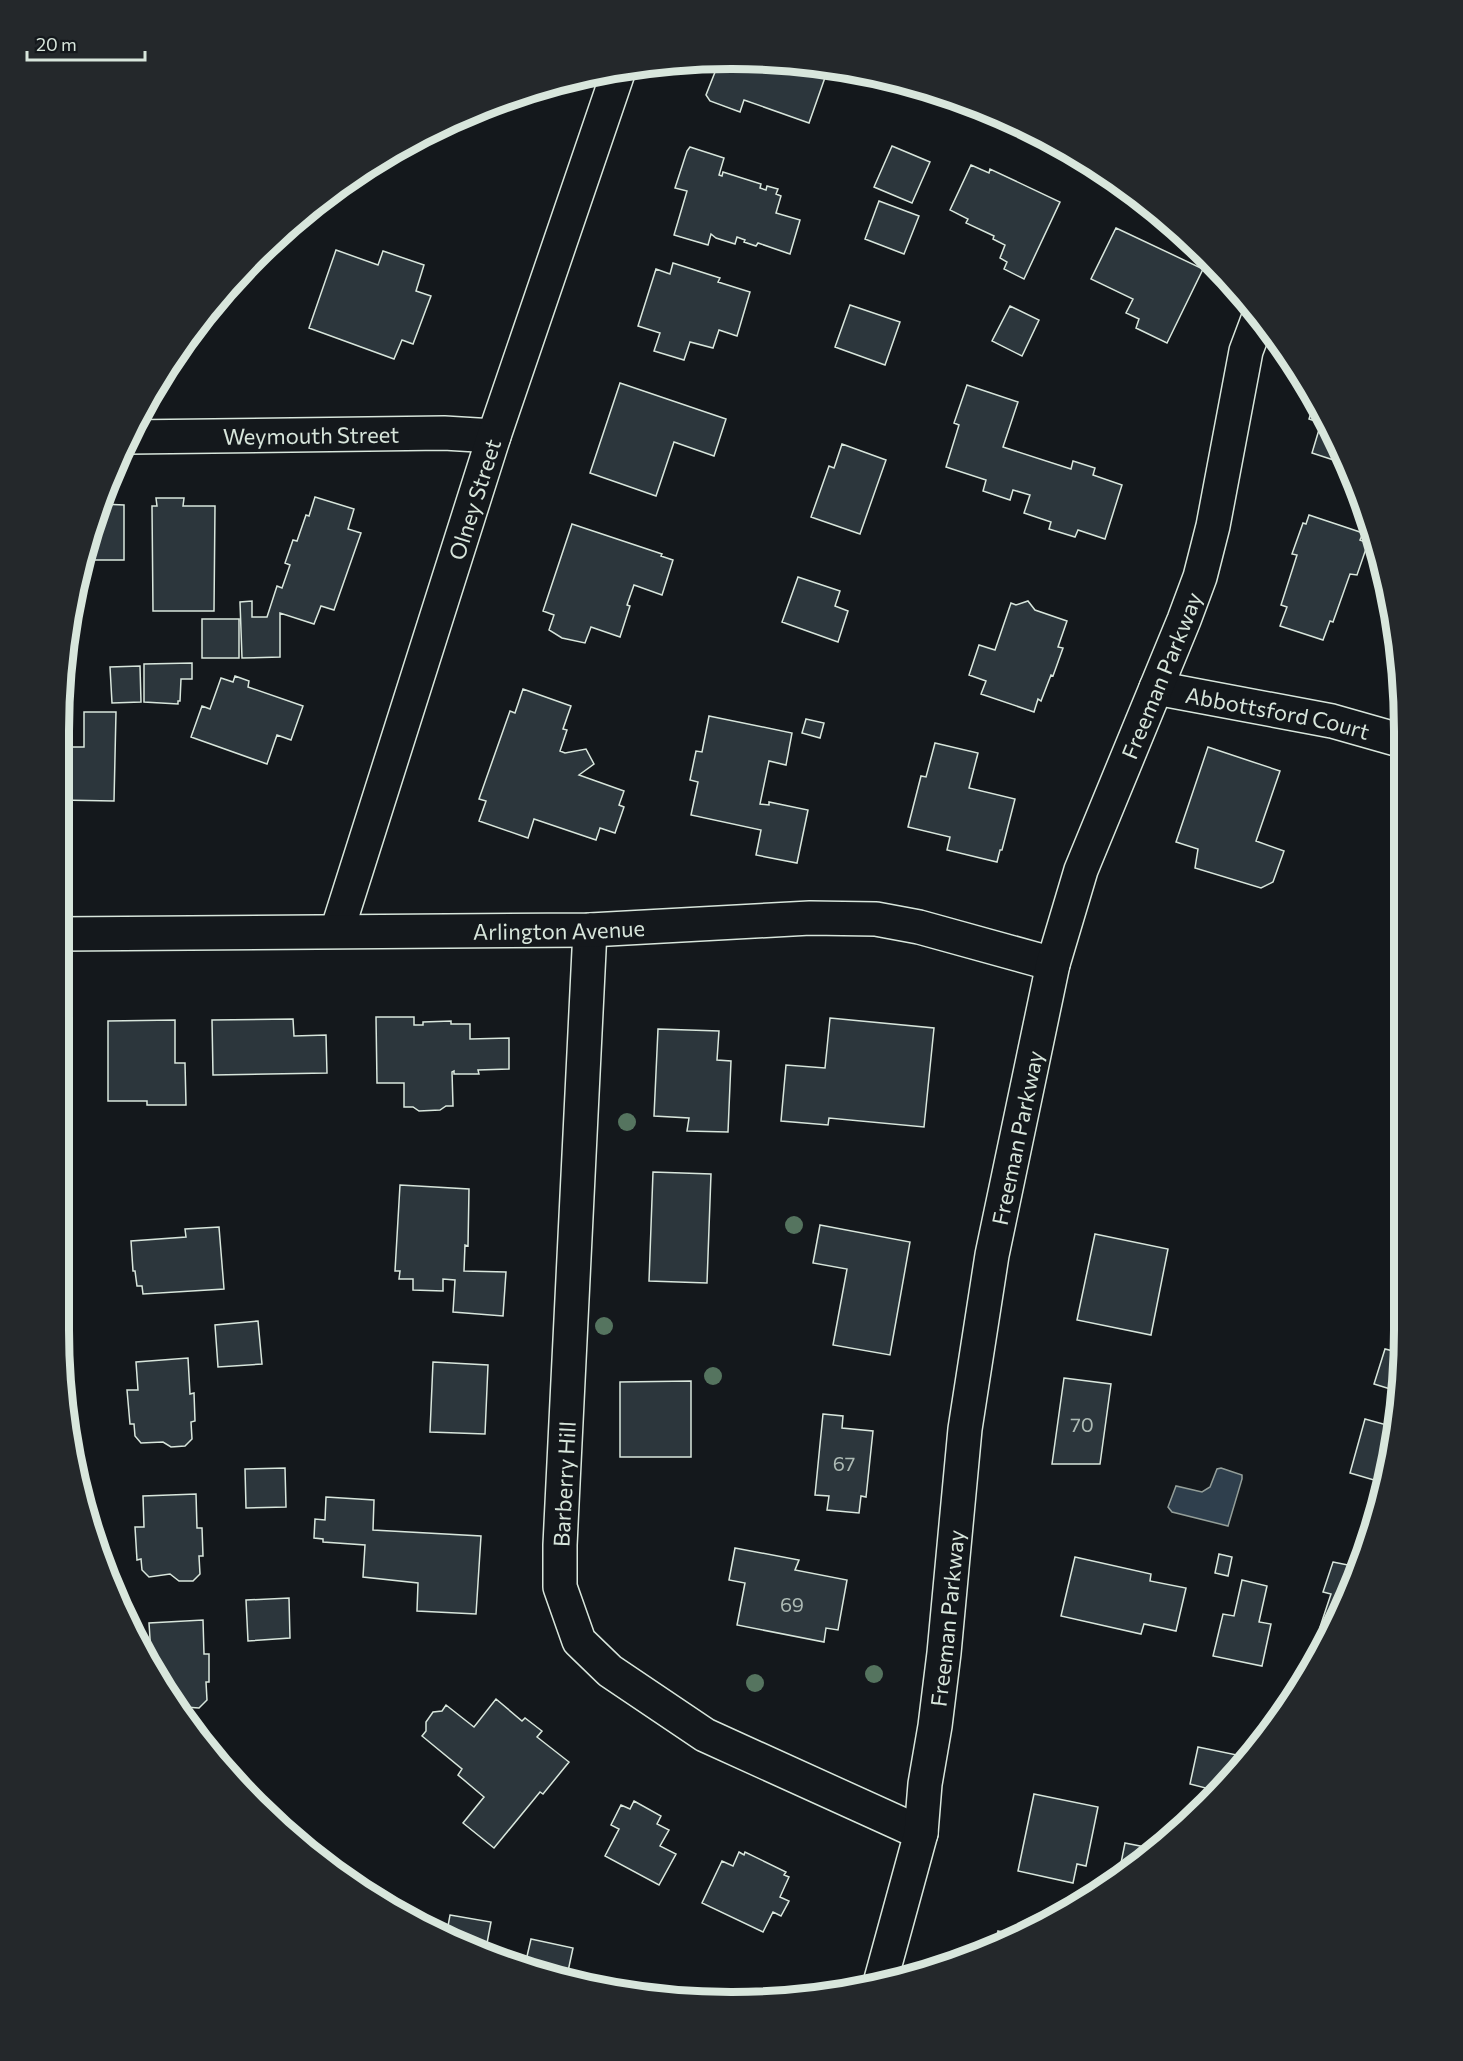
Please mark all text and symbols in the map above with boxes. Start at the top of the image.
scale bar [27,24,146,62]
text: 20 m [36,33,77,55]
street label: Weymouth Street [223,420,399,449]
street label: Olney Street [442,435,506,563]
street label: Freeman Parkway [1115,588,1207,763]
street label: Abbottsford Court [1183,680,1373,745]
street label: Arlington Avenue [473,914,646,944]
street label: Freeman Parkway [985,1048,1048,1227]
house number: 70 [1070,1412,1094,1436]
street label: Barberry Hill [547,1421,581,1547]
house number: 67 [833,1451,855,1475]
street label: Freeman Parkway [924,1529,969,1708]
house number: 69 [780,1592,804,1616]

